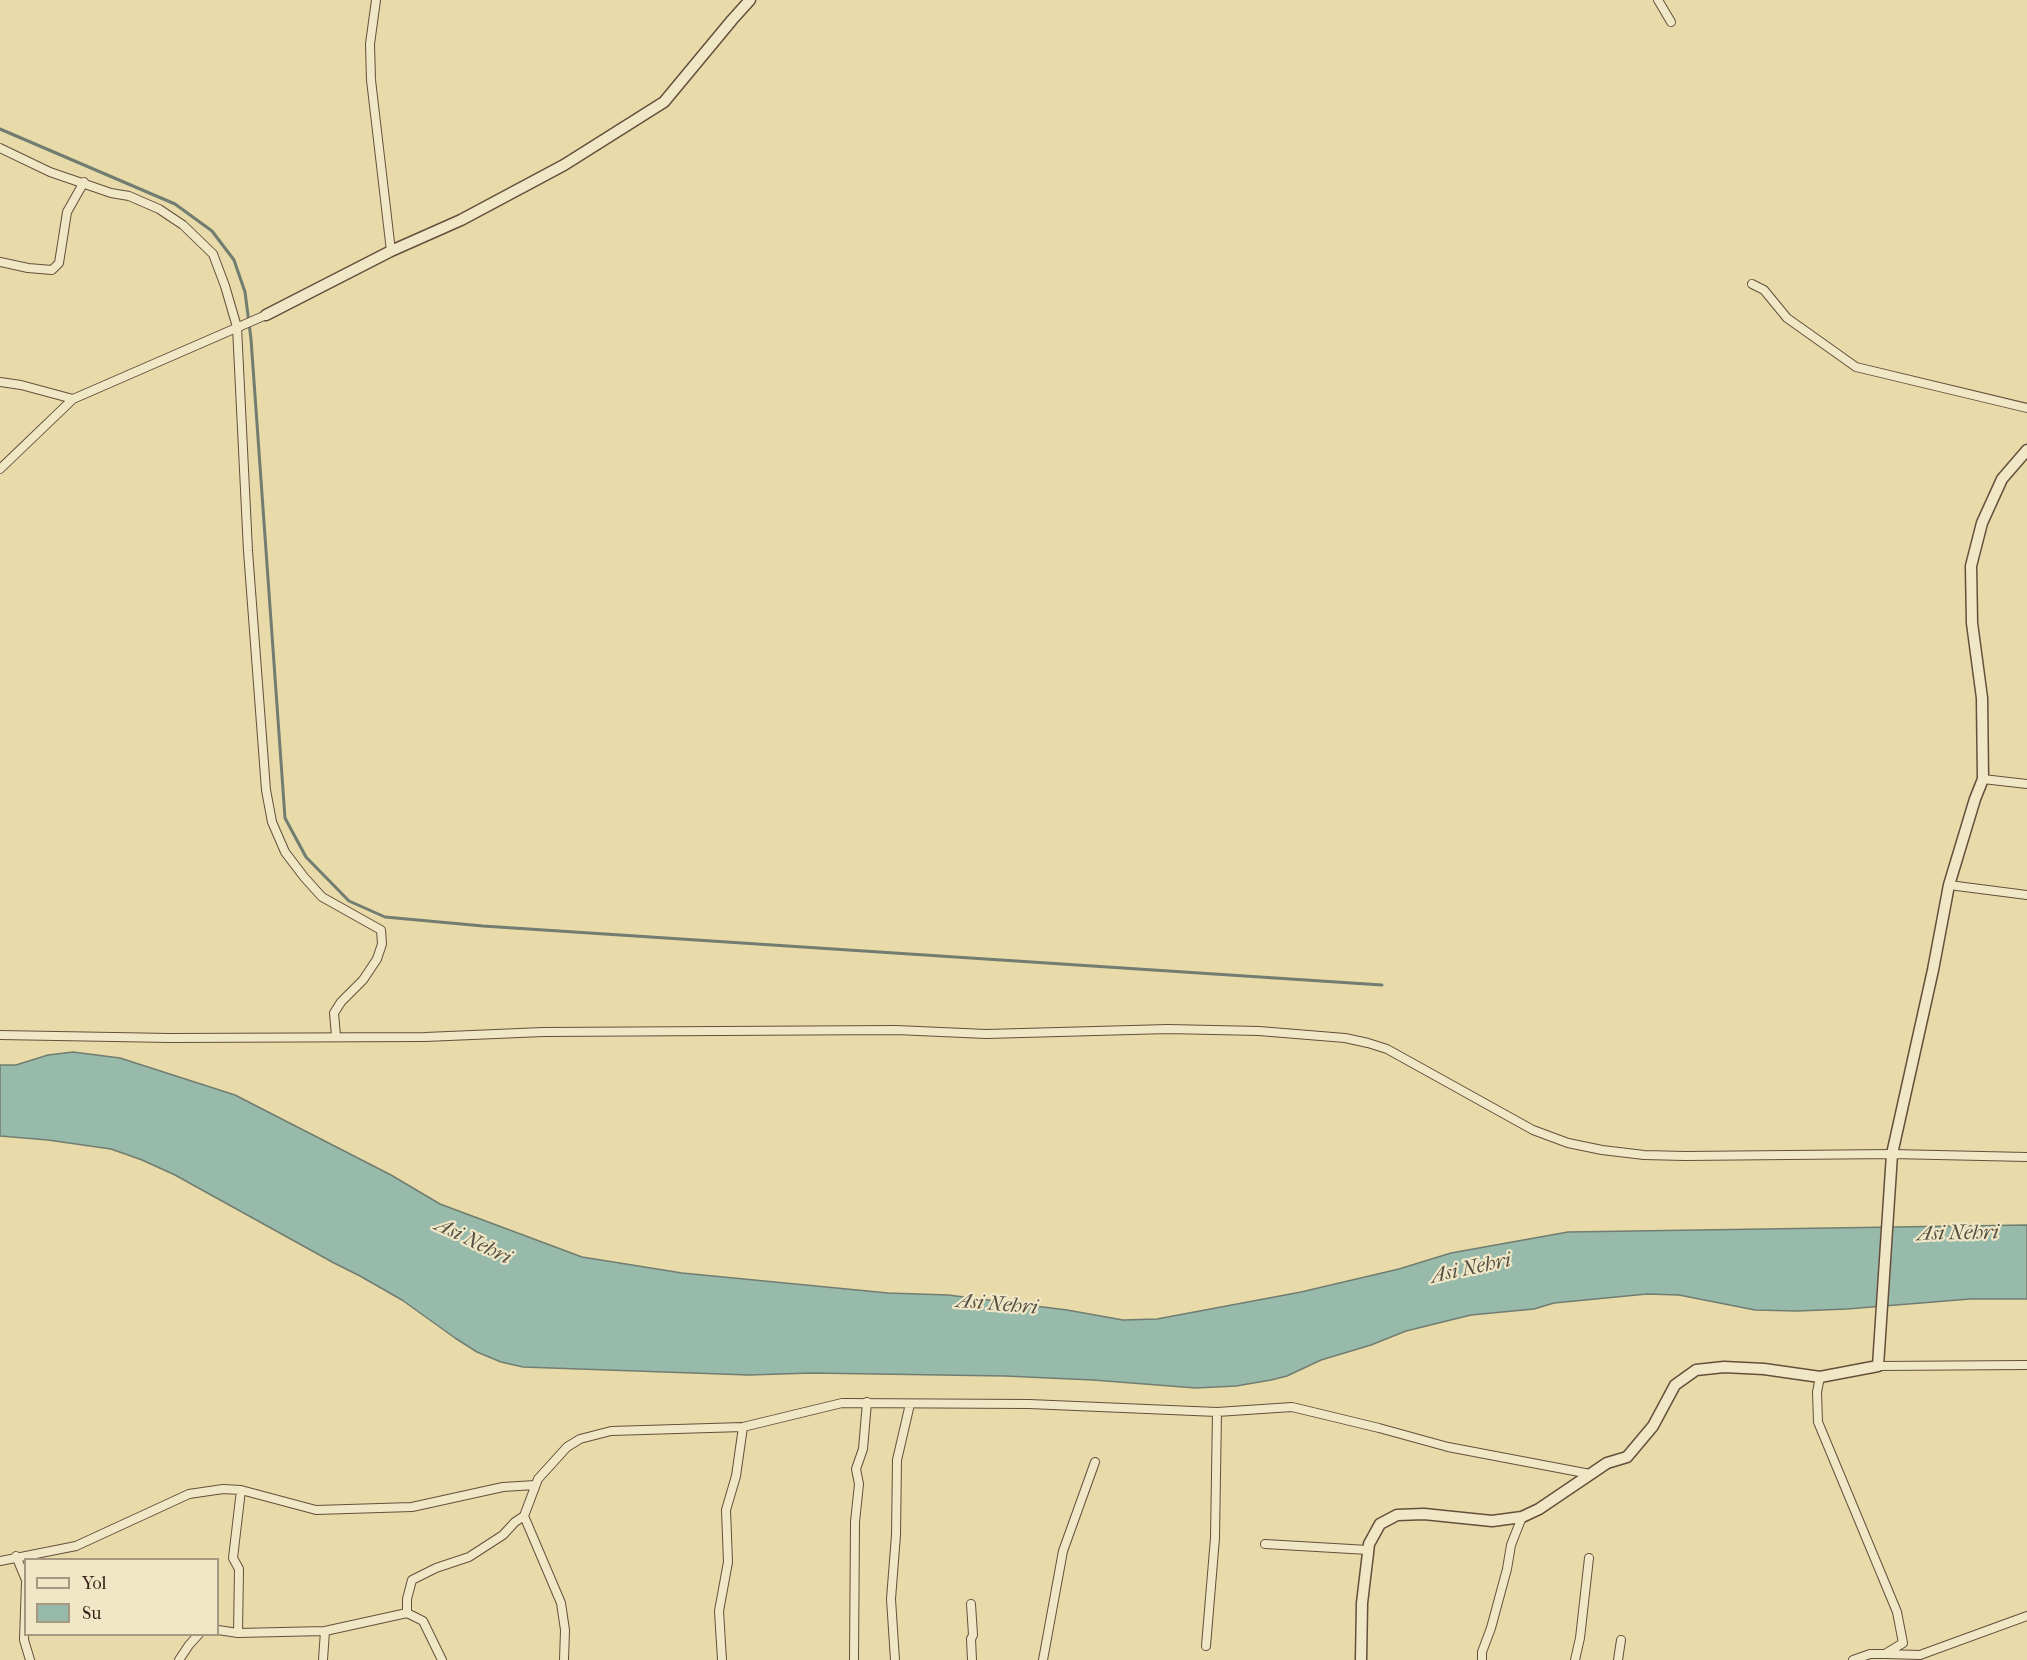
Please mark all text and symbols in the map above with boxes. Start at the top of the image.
water label: Asi Nehri [431,1213,515,1271]
water label: Asi Nehri [1917,1221,1999,1247]
water label: Asi Nehri [1429,1248,1513,1290]
water label: Asi Nehri [956,1289,1038,1321]
legend [24,1558,219,1636]
text: Yol [82,1573,107,1594]
text: Su [82,1603,101,1624]

